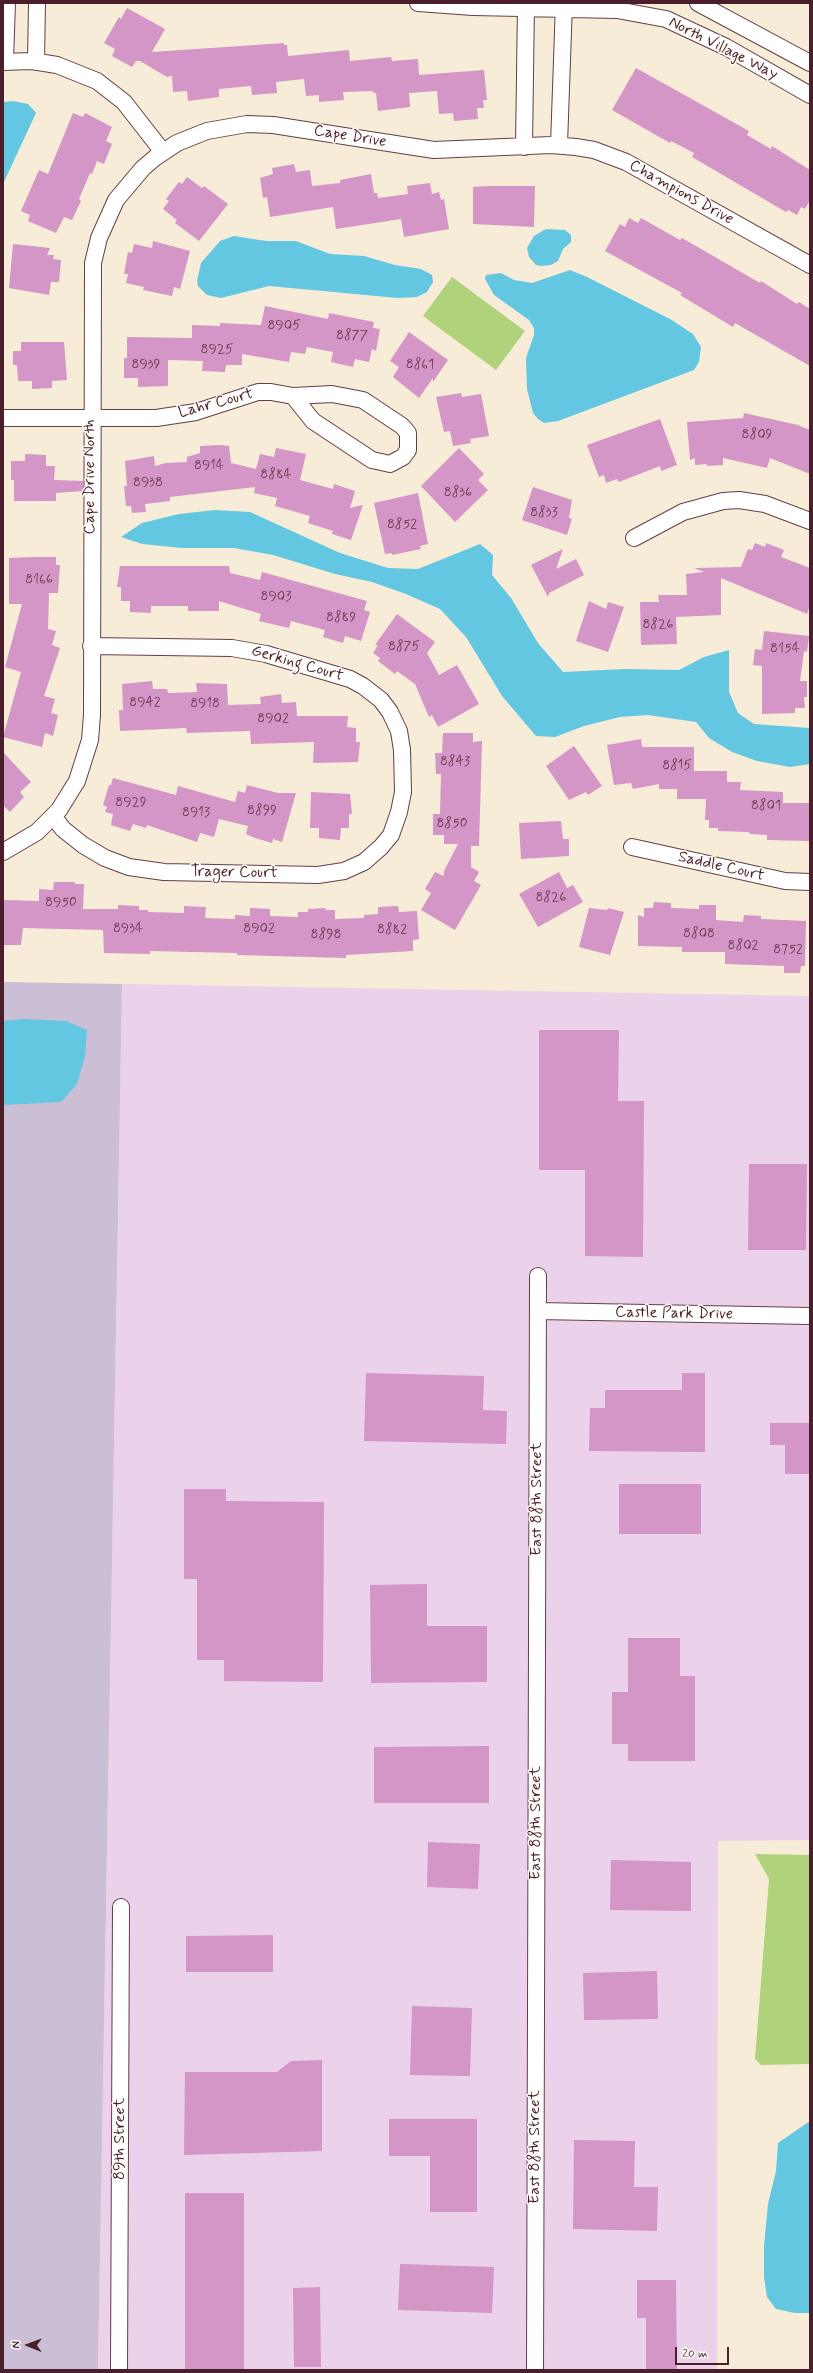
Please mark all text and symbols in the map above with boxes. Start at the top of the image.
street label: North Village Way [665,13,781,85]
street label: Cape Drive [312,122,388,152]
street label: Champions Drive [625,156,737,230]
house number: 8905 [267,318,301,334]
house number: 8877 [336,328,368,344]
house number: 8925 [201,342,233,358]
house number: 8939 [132,357,160,373]
house number: 8861 [406,357,434,373]
street label: Lahr Court [176,385,256,423]
street label: Cape Drive North [81,420,101,534]
house number: 8809 [742,427,772,443]
house number: 8914 [194,458,224,474]
house number: 8884 [260,467,292,483]
house number: 8938 [133,475,163,491]
house number: 8836 [444,485,472,501]
house number: 8833 [530,505,558,521]
house number: 8852 [387,517,417,533]
house number: 8166 [25,572,53,588]
house number: 8903 [261,589,291,605]
house number: 8889 [326,610,356,626]
house number: 8826 [642,617,674,633]
house number: 8875 [388,639,420,655]
house number: 8154 [770,641,800,657]
street label: Gerking Court [249,642,345,686]
house number: 8942 [129,695,161,711]
house number: 8918 [190,696,220,712]
house number: 8902 [257,711,289,727]
house number: 8843 [440,754,470,770]
house number: 8815 [662,758,692,774]
house number: 8929 [115,795,147,811]
house number: 8801 [751,798,781,814]
house number: 8899 [247,803,277,819]
house number: 8913 [182,805,210,821]
house number: 8850 [436,816,468,832]
street label: Saddle Court [676,848,766,886]
street label: Trager Court [190,863,278,883]
house number: 8826 [535,890,567,906]
house number: 8950 [45,895,77,911]
house number: 8934 [113,921,143,937]
house number: 8902 [243,921,275,937]
house number: 8882 [377,922,407,938]
house number: 8808 [683,926,715,942]
house number: 8898 [311,927,341,943]
house number: 8802 [728,938,758,954]
house number: 8752 [773,942,803,958]
street label: Castle Park Drive [615,1303,733,1325]
street label: East 88th Street [528,1442,548,1556]
street label: East 88th Street [527,1766,547,1880]
street label: East 88th Street [526,2090,546,2204]
street label: 89th Street [111,2098,131,2180]
north arrow [8,2325,48,2365]
scale bar [677,2339,731,2365]
text: N [9,2341,23,2349]
text: 20 m [682,2346,708,2362]

